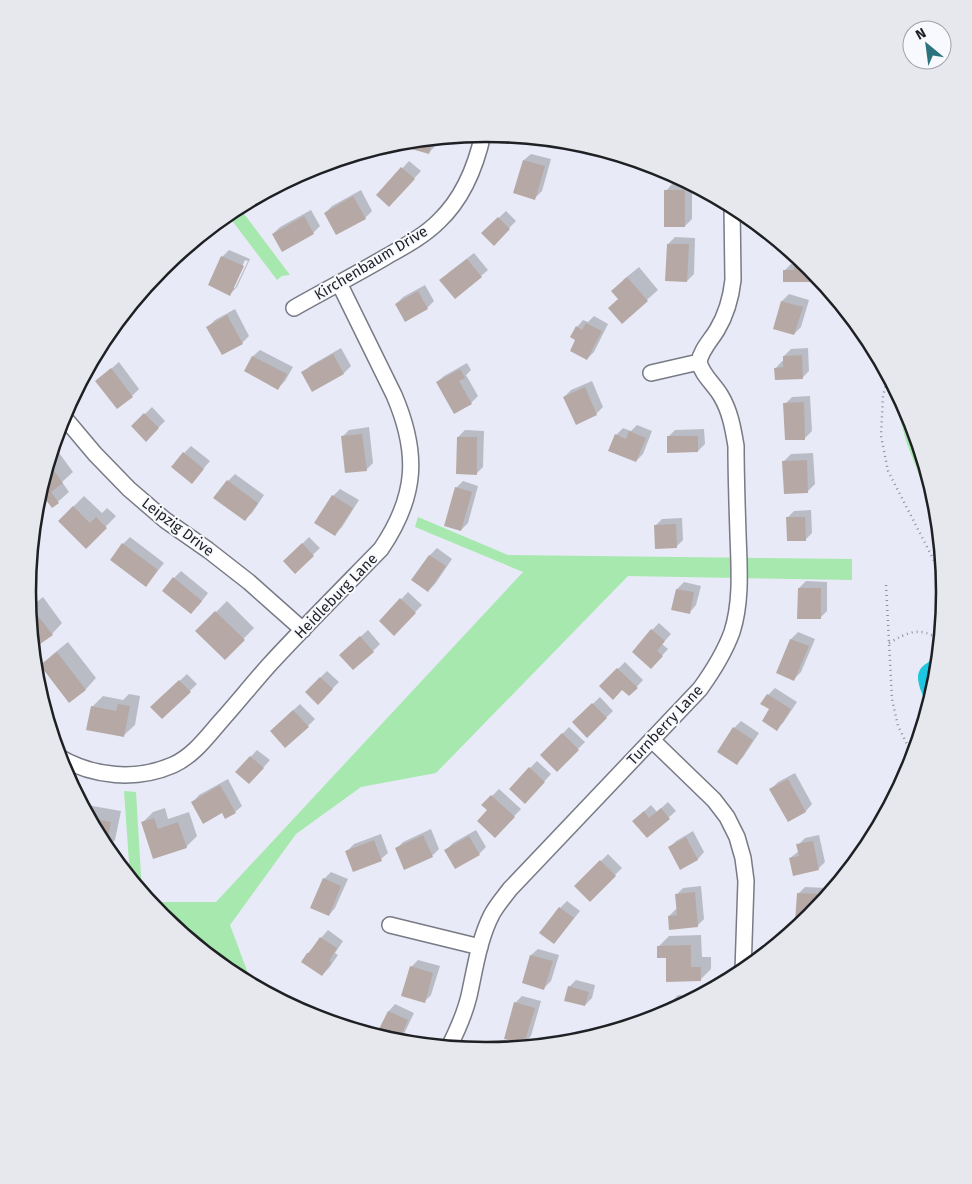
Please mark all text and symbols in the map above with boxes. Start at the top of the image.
north arrow [902,20,952,70]
text: N [913,24,929,44]
street label: Kirchenbaum Drive [311,222,431,304]
street label: Leipzig Drive [138,494,218,560]
street label: Heidleburg Lane [291,550,381,642]
street label: Turnberry Lane [623,681,707,769]

